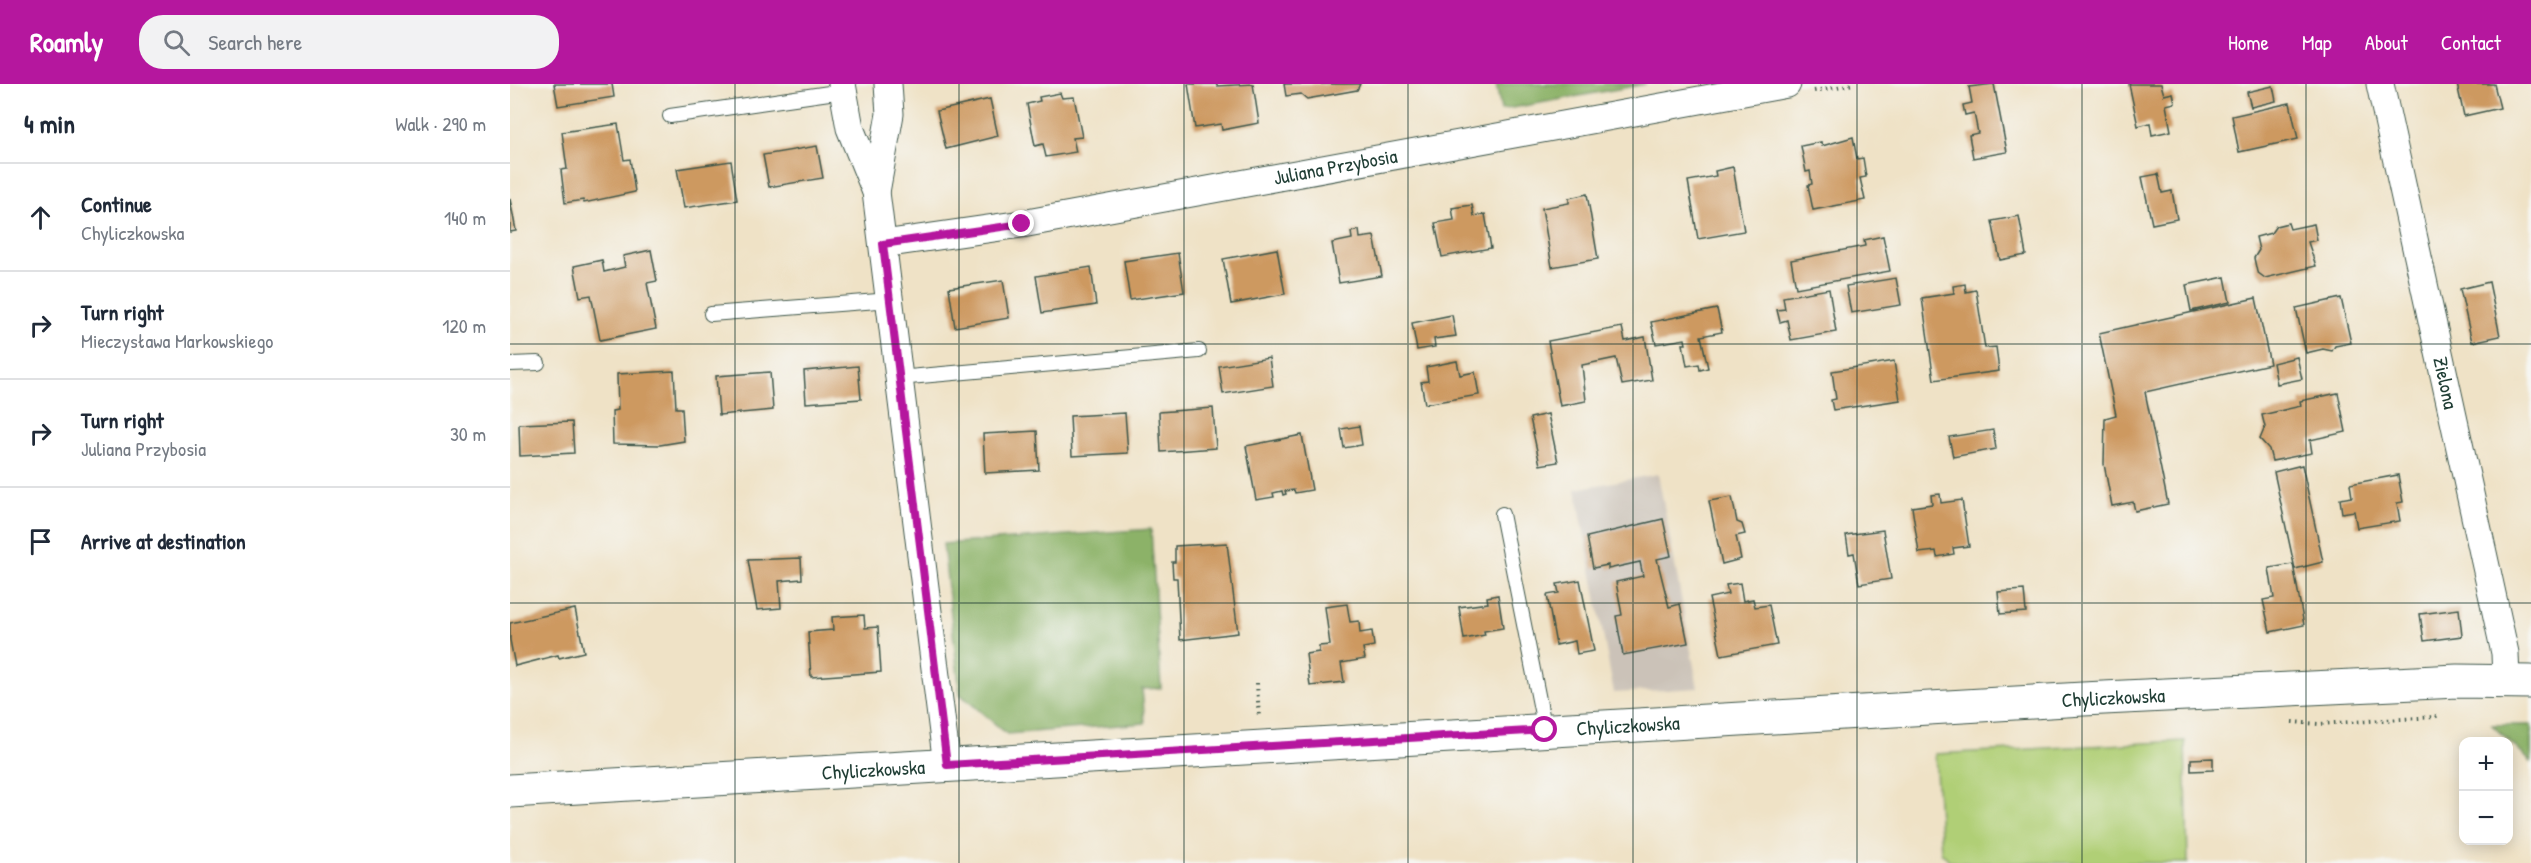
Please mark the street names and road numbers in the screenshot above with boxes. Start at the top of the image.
street label: Juliana Przybosia [1271,142,1399,191]
street label: Zielona [2427,354,2465,412]
street label: Chyliczkowska [2061,681,2166,713]
street label: Chyliczkowska [1576,709,1681,742]
street label: Chyliczkowska [821,753,926,786]

